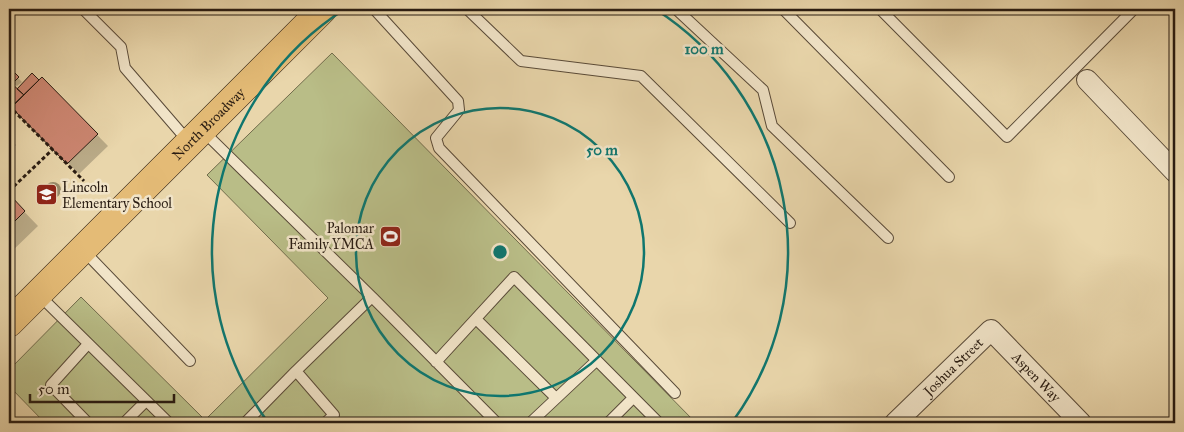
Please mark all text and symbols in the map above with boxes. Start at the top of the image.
text: 100 m [684,40,724,58]
street label: North Broadway [169,83,249,163]
text: 50 m [586,141,618,159]
place label: Lincoln Elementary School [62,179,172,212]
school or university icon: Lincoln Elementary School [34,183,58,207]
place label: Palomar Family YMCA [288,220,375,253]
sports icon: Palomar Family YMCA [378,224,402,248]
centre of rings [491,243,509,261]
street label: Joshua Street [918,334,987,402]
street label: Aspen Way [1008,348,1065,406]
scale bar [30,372,174,404]
text: 50 m [38,380,70,398]

